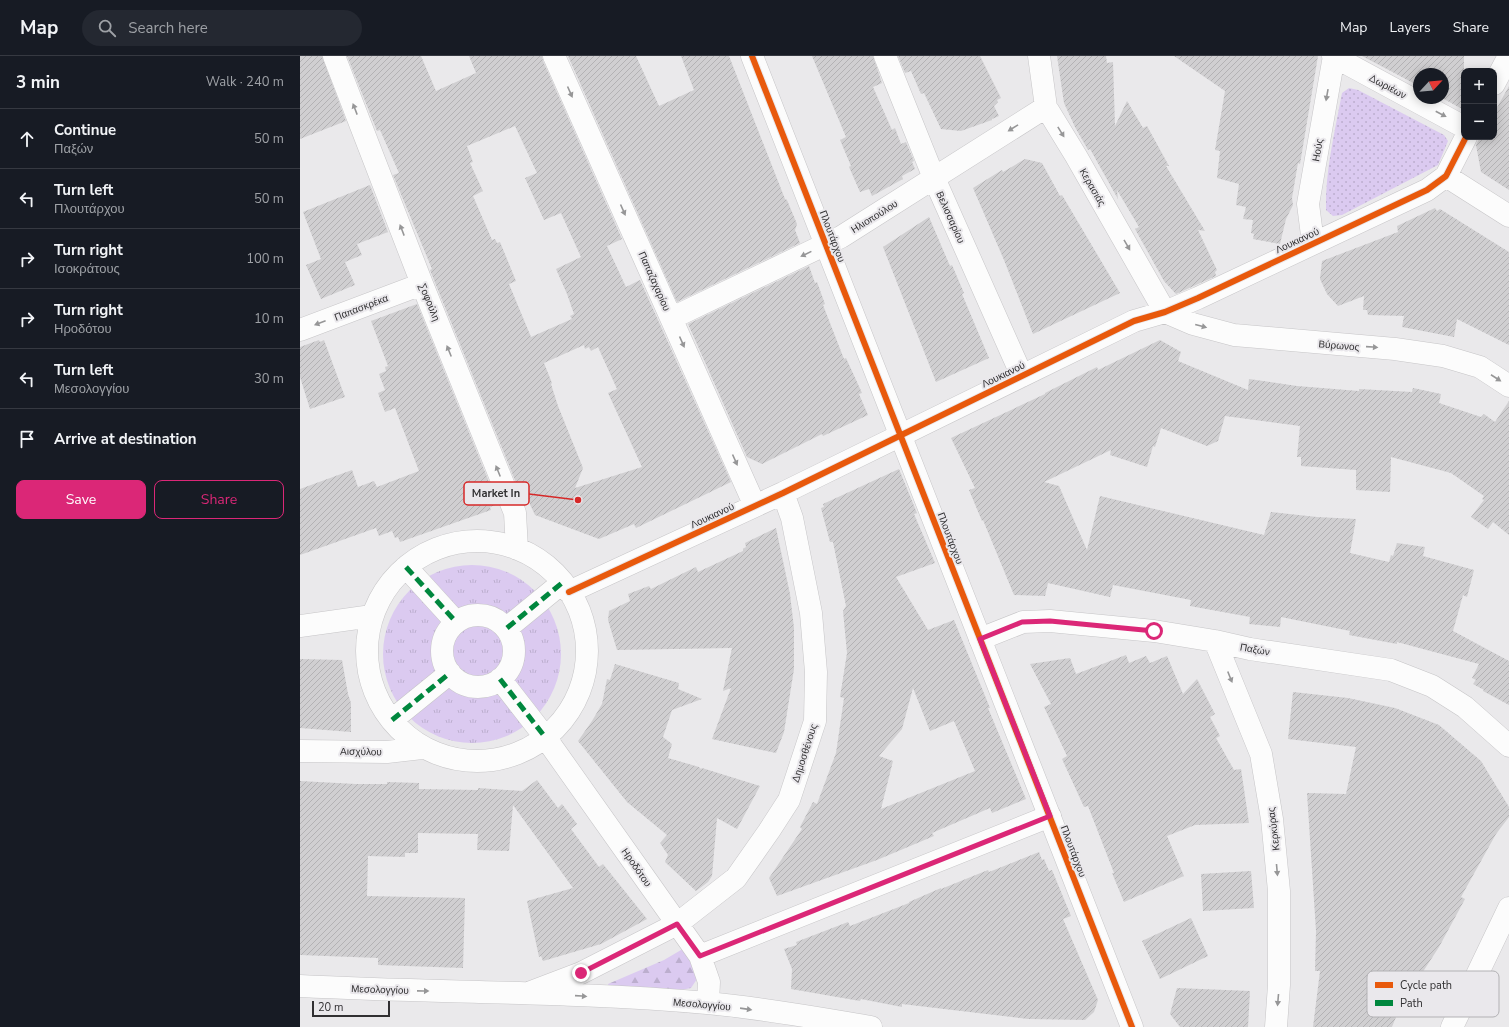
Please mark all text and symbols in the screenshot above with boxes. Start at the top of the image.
search box [82,10,362,46]
text: Map [20,15,58,41]
icon: search [96,17,118,39]
text: Search here [128,18,208,38]
text: Map [1340,18,1367,37]
text: Layers [1389,18,1431,37]
text: Share [1453,18,1489,37]
north arrow [1413,68,1449,104]
map controls [1461,68,1497,140]
button: + [1461,68,1497,104]
text: 3 min [16,71,60,94]
street label: Δωριέων [1366,71,1409,103]
text: Walk · 240 m [206,73,284,91]
one-way arrow [567,86,573,97]
one-way arrow [1324,89,1330,101]
one-way arrow [351,102,357,114]
button: − [1461,104,1497,140]
one-way arrow [1435,111,1447,118]
text: Continue [54,120,116,140]
one-way arrow [1007,125,1019,132]
one-way arrow [1058,126,1065,138]
icon: ahead [16,128,38,150]
text: 50 m [254,130,284,148]
street label: Ηούς [1309,137,1327,163]
text: Παξών [54,140,93,158]
street label: Κερασιάς [1076,166,1109,209]
text: Turn left [54,180,113,200]
icon: left [16,188,38,210]
street label: Βελισσαρίου [932,189,968,246]
text: 50 m [254,190,284,208]
street label: Ηλιοπούλου [848,197,901,237]
text: Πλουτάρχου [54,200,125,218]
one-way arrow [620,205,626,216]
street label: Πλουτάρχου [816,208,848,264]
one-way arrow [398,224,404,236]
street label: Λουκιανού [1273,225,1322,257]
one-way arrow [1123,239,1130,250]
text: Turn right [54,240,123,260]
icon: right [16,248,38,270]
street label: Παπαζαχαρίου [635,249,673,313]
text: 100 m [246,250,284,268]
one-way arrow [801,251,812,257]
text: Ισοκράτους [54,260,120,278]
street label: Σοφούλη [415,281,443,323]
street label: Παπασκρέκα [332,291,391,325]
text: Turn right [54,300,123,320]
icon: right [16,308,38,330]
text: 10 m [254,310,284,328]
text: Ηροδότου [54,320,112,338]
one-way arrow [314,320,326,326]
one-way arrow [1195,323,1207,329]
one-way arrow [679,336,685,347]
street label: Βύρωνος [1318,337,1360,355]
one-way arrow [1365,344,1378,351]
one-way arrow [446,345,453,357]
street label: Λουκιανού [979,358,1028,391]
text: Turn left [54,360,113,380]
icon: left [16,368,38,390]
text: 30 m [254,370,284,388]
one-way arrow [1491,374,1501,382]
text: Μεσολογγίου [54,380,129,398]
icon: arrive [16,428,38,450]
text: Arrive at destination [54,429,197,449]
one-way arrow [732,455,738,466]
one-way arrow [495,465,501,477]
button: Save [16,480,146,519]
button: Share [154,480,284,519]
callout: Market In [464,482,529,505]
text: Market In [472,486,520,501]
street label: Λουκιανού [688,500,737,532]
street label: Πλουτάρχου [934,510,966,566]
route start [1145,622,1163,640]
street label: Παξών [1239,640,1271,660]
one-way arrow [1227,672,1233,683]
street label: Δημοσθένους [789,722,821,785]
street label: Αισχύλου [340,745,382,759]
street label: Κερκύρας [1264,806,1284,851]
street label: Πλουτάρχου [1057,823,1089,879]
street label: Ηροδότου [618,845,655,890]
one-way arrow [1274,864,1280,876]
route end [572,964,590,982]
legend [1367,971,1499,1017]
text: Cycle path [1400,978,1452,993]
street label: Μεσολογγίου [351,982,409,998]
one-way arrow [417,988,430,994]
one-way arrow [575,992,587,999]
one-way arrow [1274,994,1281,1006]
street label: Μεσολογγίου [672,995,731,1014]
text: Path [1400,996,1423,1011]
scale bar [312,999,390,1018]
text: 20 m [318,1000,343,1015]
one-way arrow [740,1006,752,1012]

